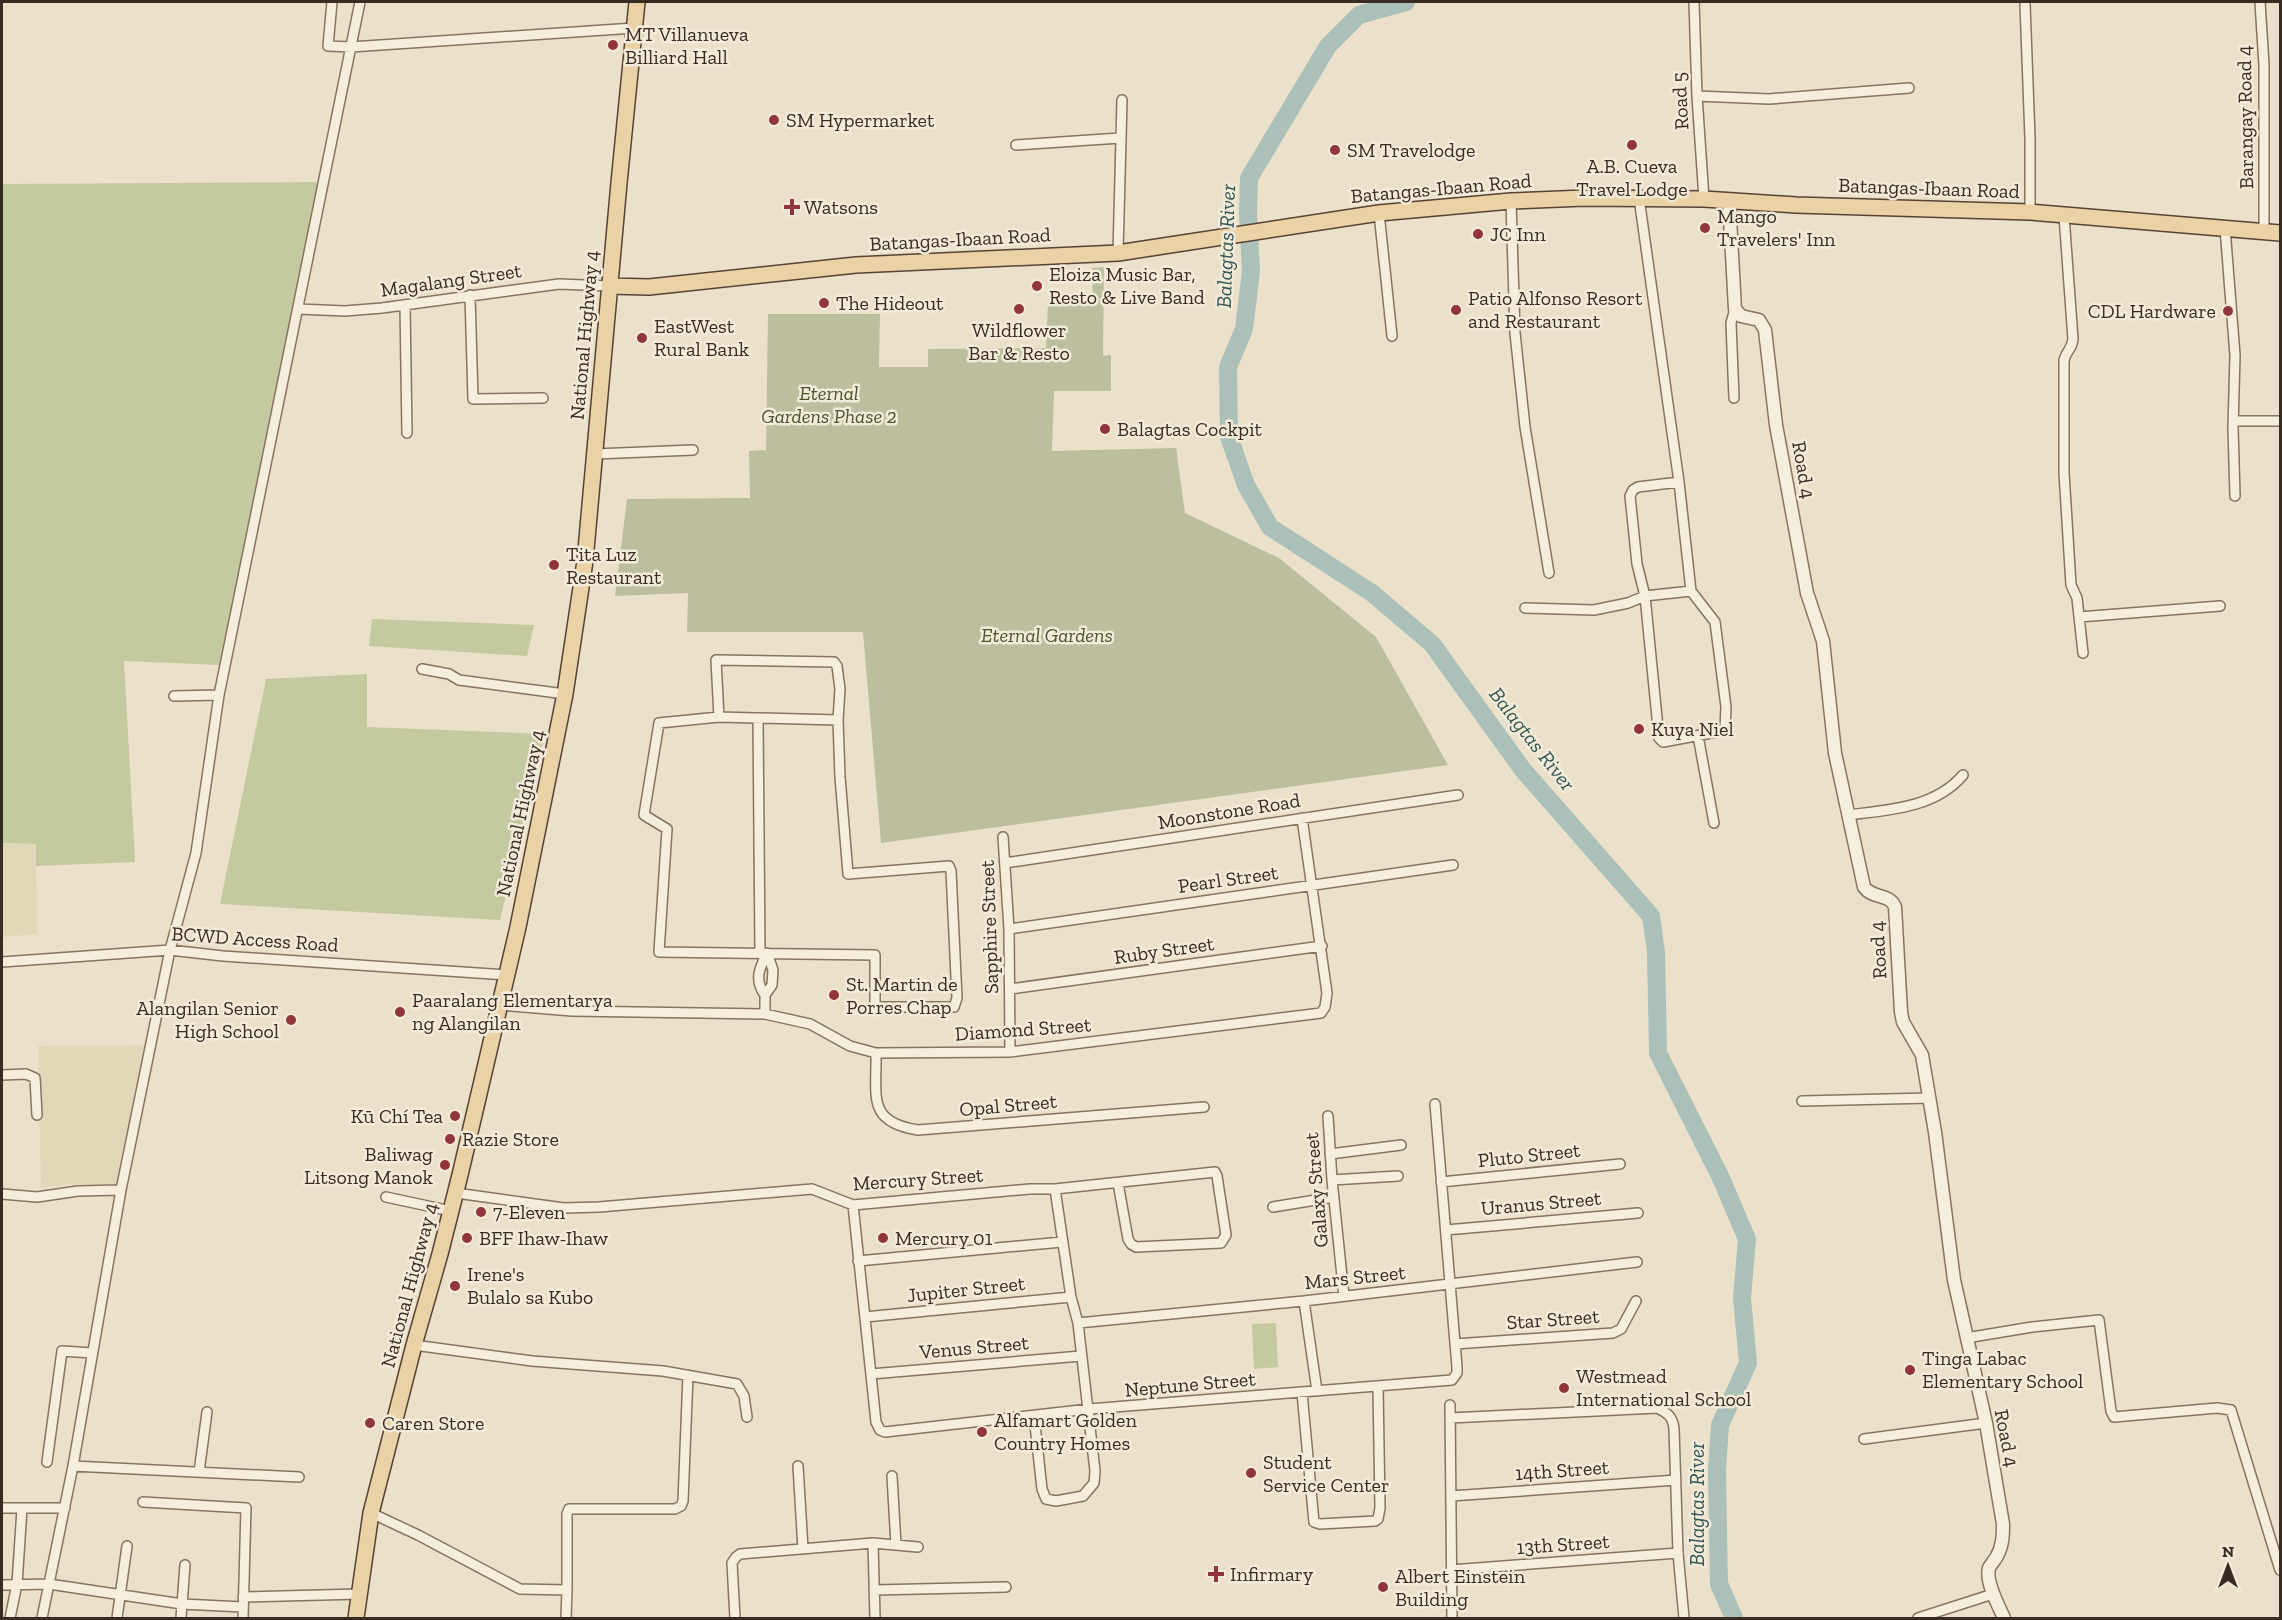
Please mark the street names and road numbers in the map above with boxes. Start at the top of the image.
street label: Barangay Road 4 [2232,45,2258,189]
street label: Road 5 [1667,72,1693,130]
street label: Batangas-Ibaan Road [1350,168,1532,208]
street label: Batangas-Ibaan Road [1838,173,2020,203]
street label: Batangas-Ibaan Road [869,222,1051,256]
street label: National Highway 4 [565,249,603,421]
street label: Magalang Street [379,258,524,302]
street label: Road 4 [1787,439,1821,501]
street label: National Highway 4 [491,727,549,899]
street label: Moonstone Road [1156,788,1302,834]
street label: Sapphire Street [975,859,1003,994]
street label: Pearl Street [1176,860,1280,898]
street label: Road 4 [1864,920,1892,980]
street label: BCWD Access Road [171,921,339,957]
street label: Ruby Street [1112,931,1216,969]
street label: Diamond Street [954,1012,1093,1046]
street label: Opal Street [958,1089,1058,1121]
street label: Galaxy Street [1299,1131,1333,1249]
street label: Pluto Street [1477,1138,1582,1172]
street label: Mercury Street [852,1162,985,1196]
street label: Uranus Street [1480,1186,1603,1220]
street label: National Highway 4 [375,1199,443,1370]
street label: Mars Street [1303,1260,1407,1294]
street label: Jupiter Street [906,1271,1027,1307]
street label: Star Street [1506,1304,1601,1334]
street label: Venus Street [917,1330,1030,1364]
street label: Neptune Street [1123,1366,1257,1402]
street label: Road 4 [1990,1407,2024,1469]
street label: 14th Street [1514,1455,1610,1485]
street label: 13th Street [1516,1529,1611,1559]

